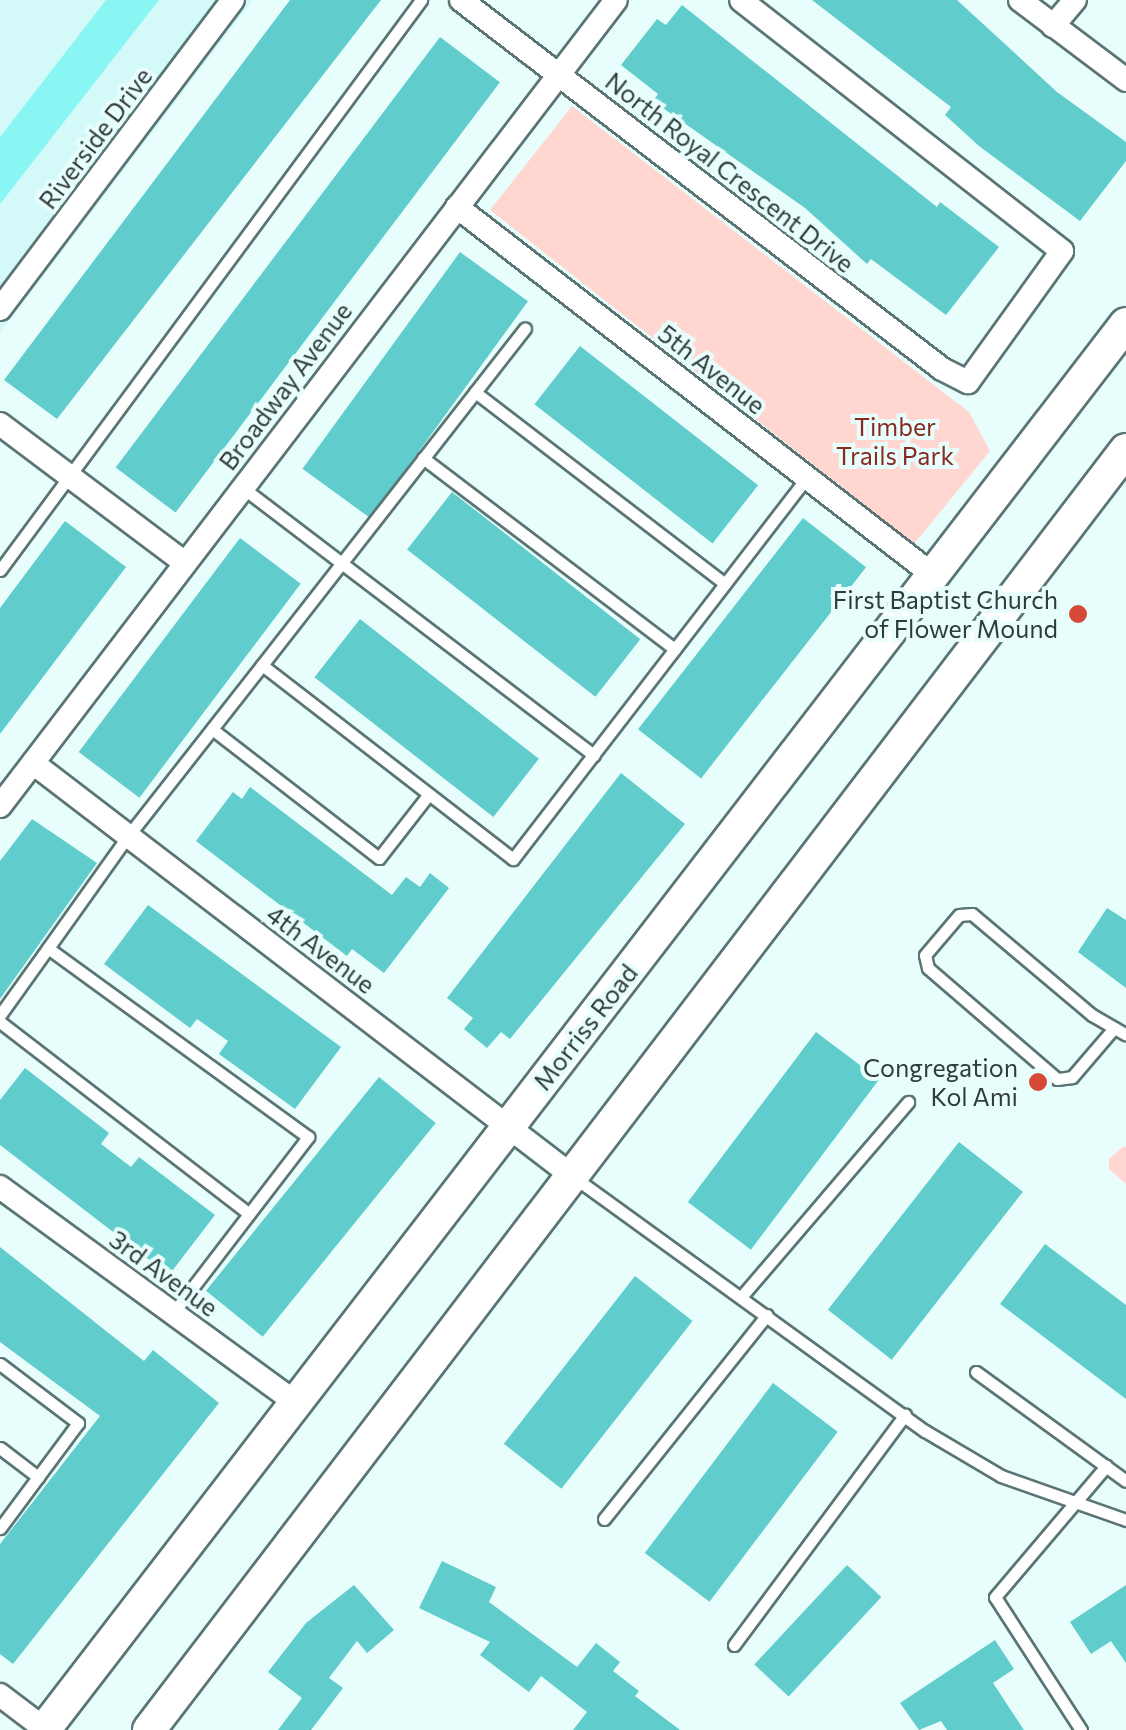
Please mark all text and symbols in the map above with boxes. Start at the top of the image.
street label: Riverside Drive [32,62,158,214]
street label: North Royal Crescent Drive [600,66,860,278]
street label: Broadway Avenue [212,296,358,476]
street label: 5th Avenue [653,318,771,420]
park label: Timber Trails Park [836,412,954,471]
place label: First Baptist Church of Flower Mound [833,585,1058,644]
marker: First Baptist Church of Flower Mound [1067,603,1089,625]
street label: 4th Avenue [261,899,381,999]
street label: Morriss Road [527,958,643,1096]
place label: Congregation Kol Ami [863,1053,1018,1112]
marker: Congregation Kol Ami [1027,1071,1049,1093]
street label: 3rd Avenue [104,1224,224,1322]

